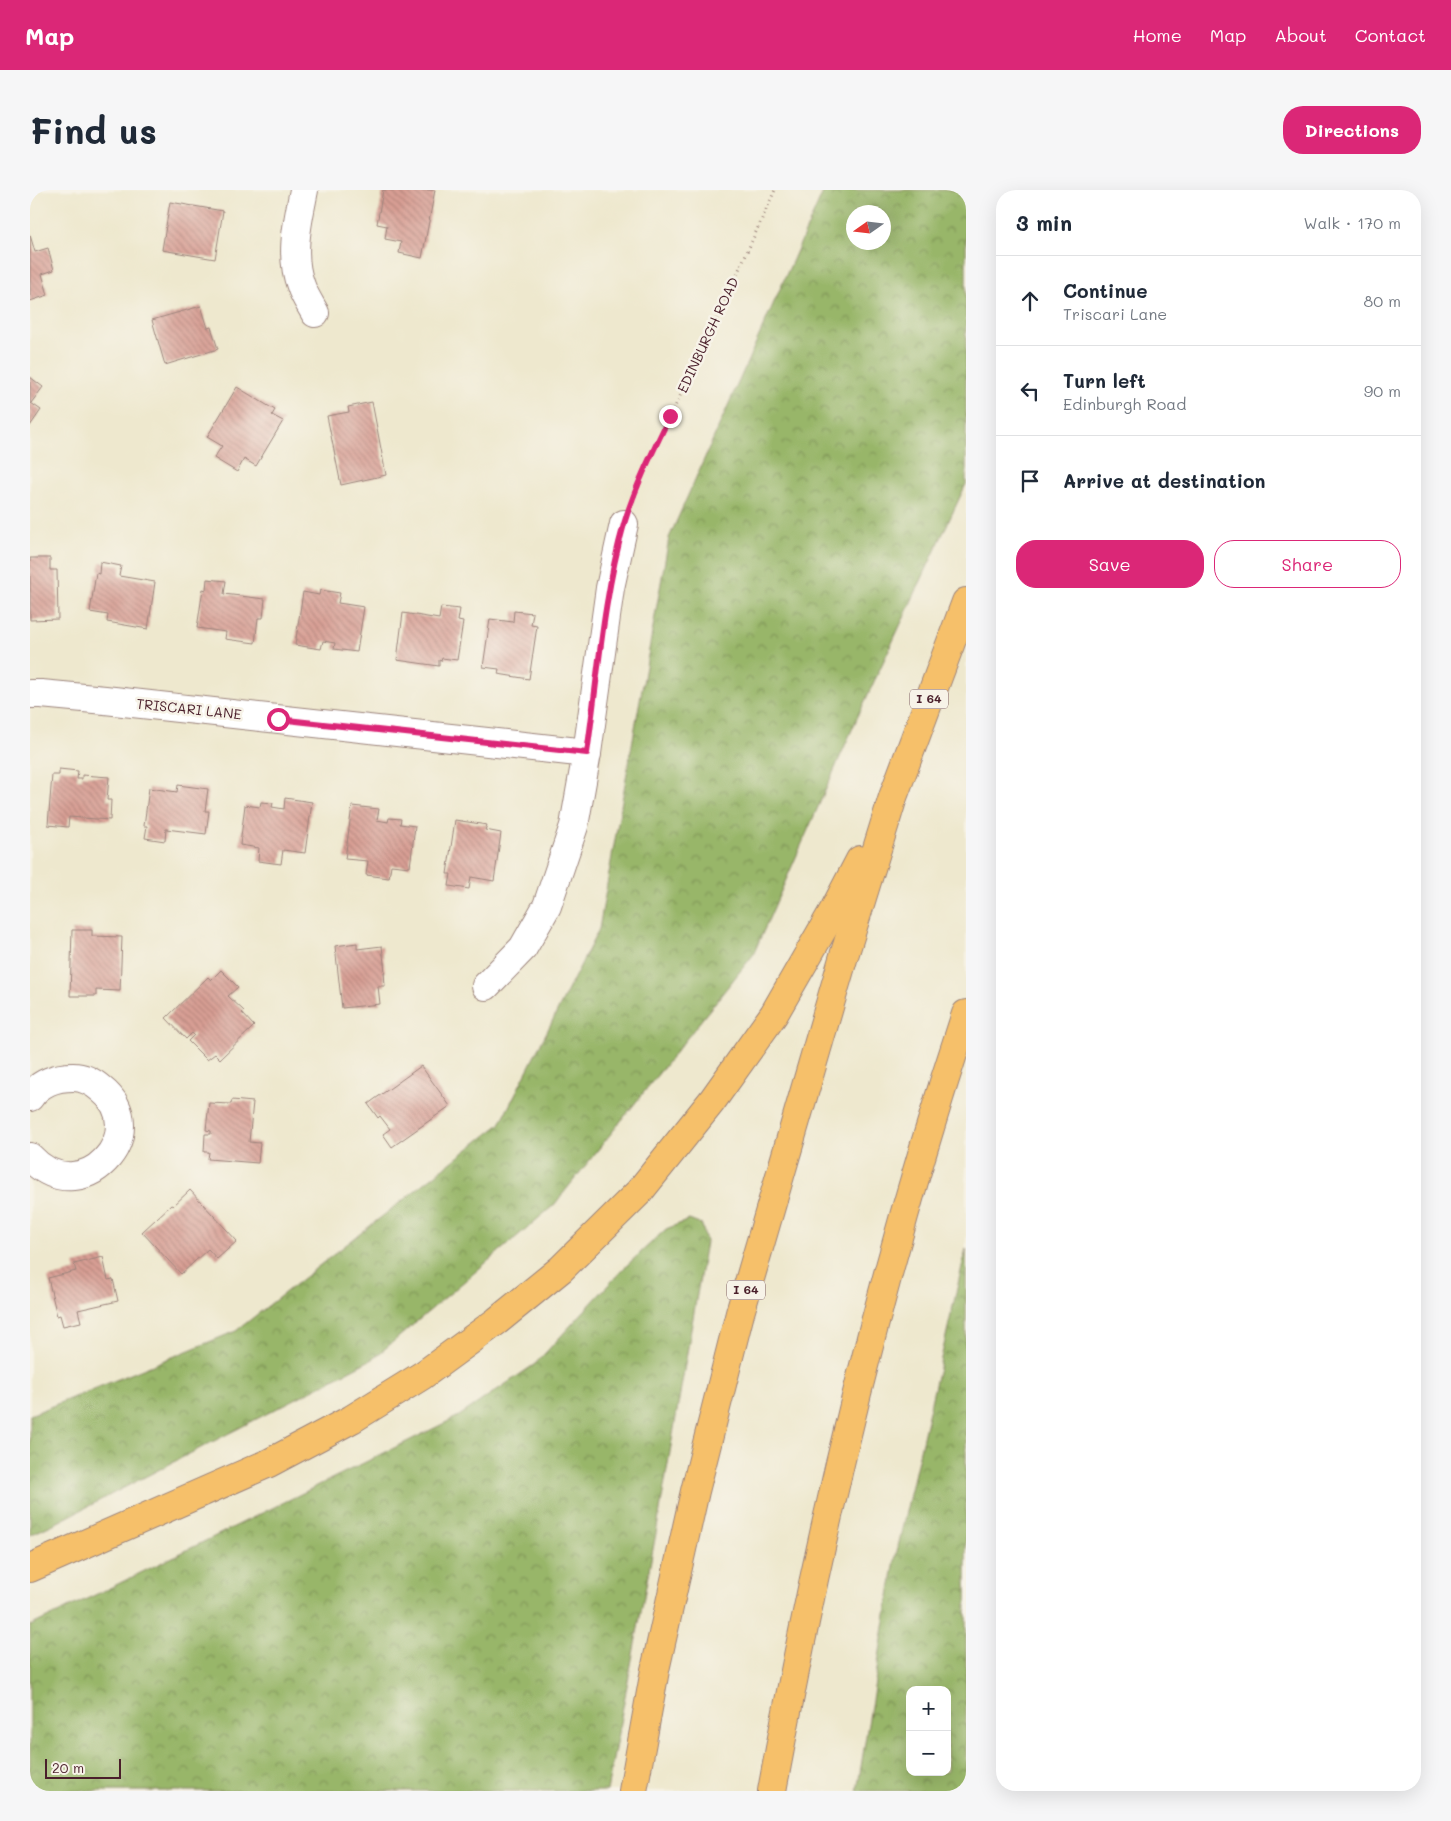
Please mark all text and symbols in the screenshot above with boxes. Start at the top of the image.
text: Map [25,20,74,51]
text: Home [1133,23,1182,47]
text: Map [1210,23,1246,47]
text: About [1274,23,1327,47]
text: Contact [1355,23,1426,47]
button: Directions [1283,106,1421,154]
text: Find us [30,107,157,153]
north arrow [846,205,891,250]
text: 3 min [1016,209,1072,236]
text: Walk · 170 m [1303,212,1401,233]
street label: EDINBURGH ROAD [672,274,743,396]
text: Continue [1063,278,1148,303]
icon: ahead [1016,287,1044,315]
text: 80 m [1364,290,1401,311]
text: Triscari Lane [1063,303,1167,324]
text: Turn left [1063,368,1146,393]
icon: left [1016,377,1044,405]
text: 90 m [1364,380,1401,401]
text: Edinburgh Road [1063,393,1186,414]
route end [659,405,682,428]
icon: arrive [1016,467,1044,495]
text: Arrive at destination [1063,468,1266,493]
button: Save [1016,540,1204,588]
button: Share [1214,540,1401,588]
road number: I 64 [910,689,948,708]
street label: TRISCARI LANE [136,694,242,723]
route start [267,708,290,731]
road number: I 64 [727,1280,765,1300]
map controls [906,1686,951,1776]
button: + [906,1686,951,1731]
button: − [906,1731,951,1776]
scale bar [45,1756,121,1779]
text: 20 m [52,1758,84,1777]

